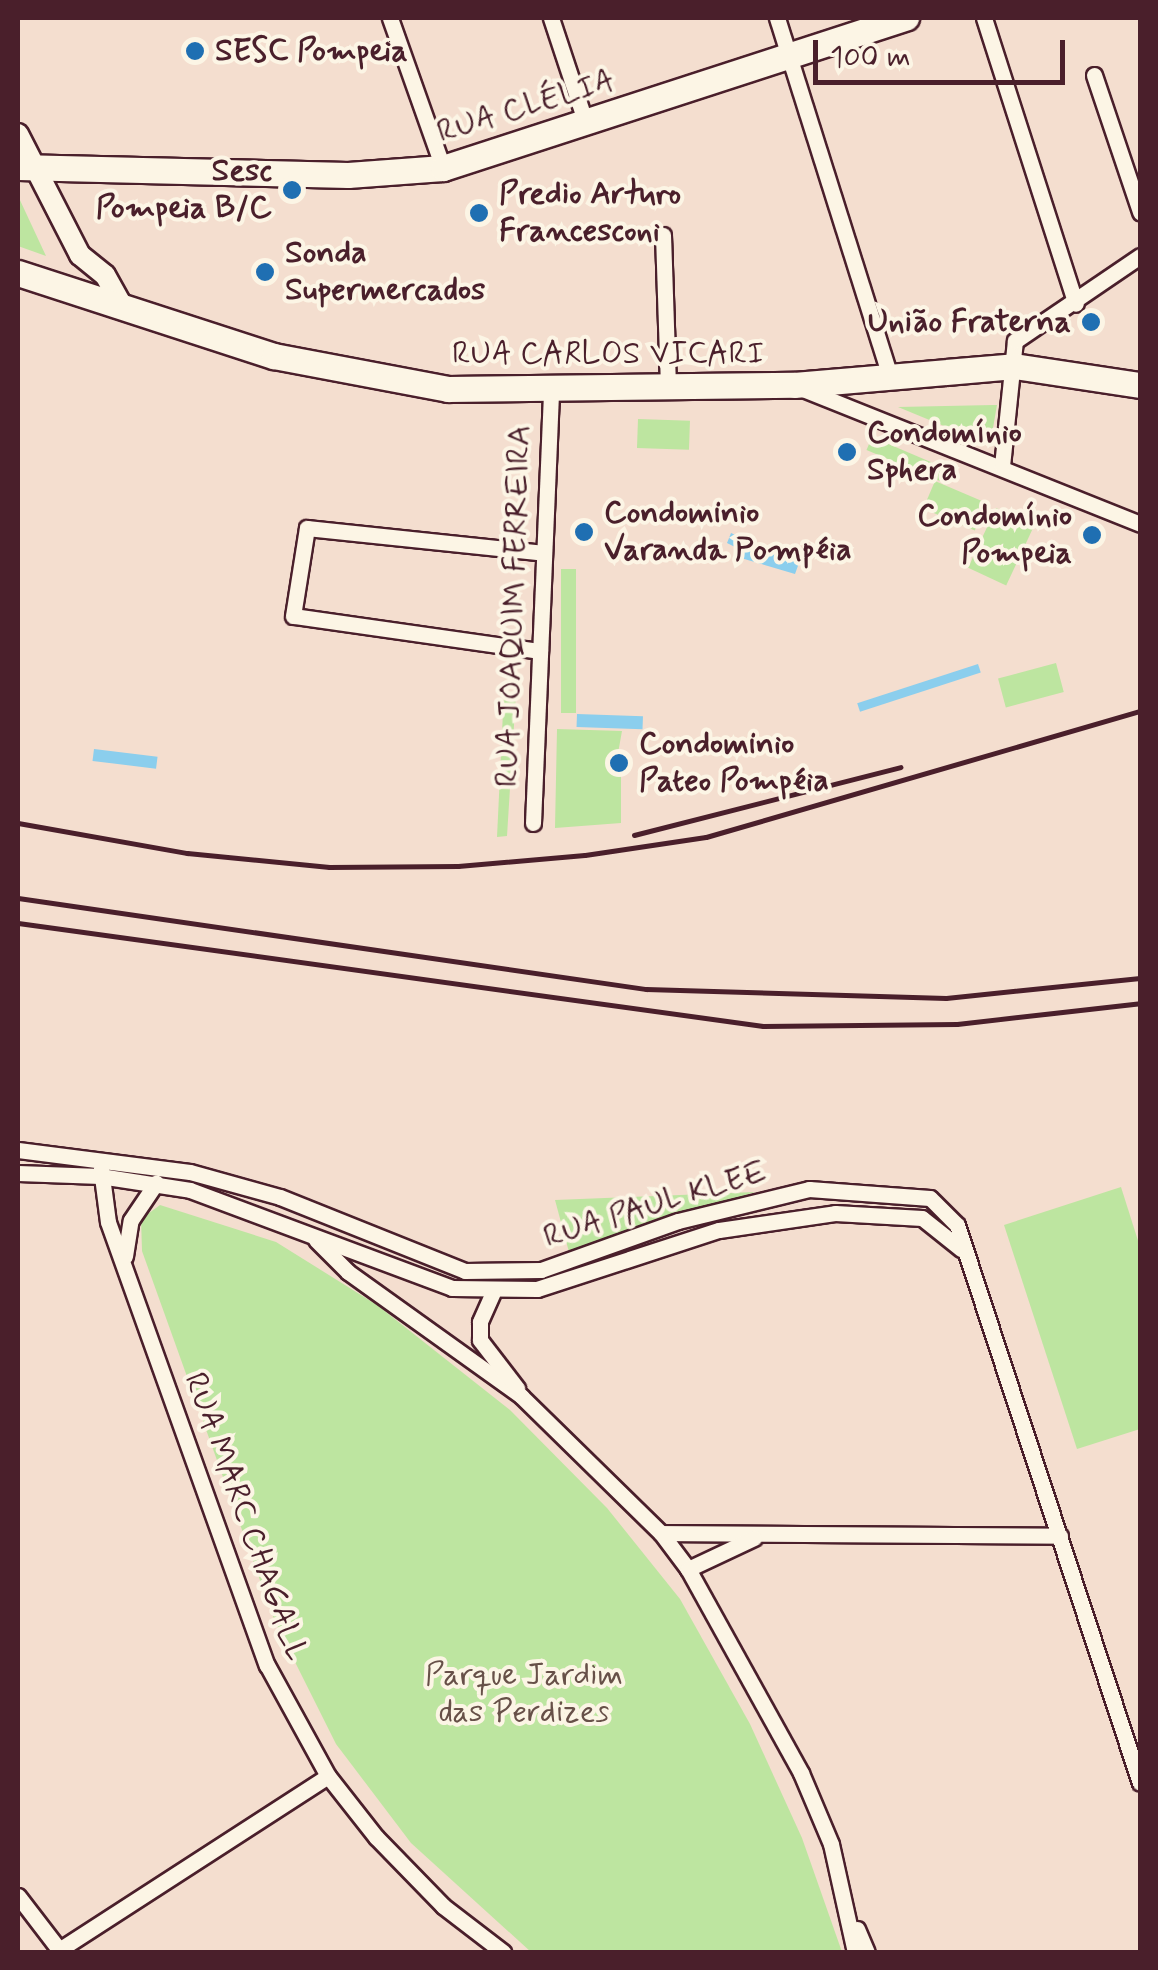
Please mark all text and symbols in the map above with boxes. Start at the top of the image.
scale bar [818,20,1070,82]
place label: SESC Pompeia [215,32,408,70]
text: 100 m [830,38,911,77]
marker: SESC Pompeia [184,40,206,62]
street label: RUA CLÉLIA [432,62,620,152]
place label: Sesc Pompeia B/C [96,153,272,228]
place label: Predio Arturo Francesconi [499,176,681,251]
marker: Sesc Pompeia B/C [281,179,303,201]
marker: Predio Arturo Francesconi [468,202,490,224]
place label: Sonda Supermercados [285,235,485,310]
marker: Sonda Supermercados [254,261,276,283]
place label: União Fraterna [864,303,1071,341]
marker: União Fraterna [1080,311,1102,333]
street label: RUA CARLOS VICARI [456,335,760,373]
place label: Condomínio Sphera [867,415,1022,490]
street label: RUA JOAQUIM FERREIRA [488,420,540,792]
marker: Condomínio Sphera [836,441,858,463]
place label: Condominio Varanda Pompéia [604,495,844,570]
place label: Condomínio Pompeia [917,498,1072,573]
marker: Condominio Varanda Pompéia [573,521,595,543]
marker: Condomínio Pompeia [1081,524,1103,546]
place label: Condominio Pateo Pompéia [639,726,829,801]
marker: Condominio Pateo Pompéia [608,752,630,774]
street label: RUA PAUL KLEE [539,1153,771,1257]
street label: RUA MARC CHAGALL [175,1367,315,1667]
park label: Parque Jardim das Perdizes [425,1657,623,1732]

